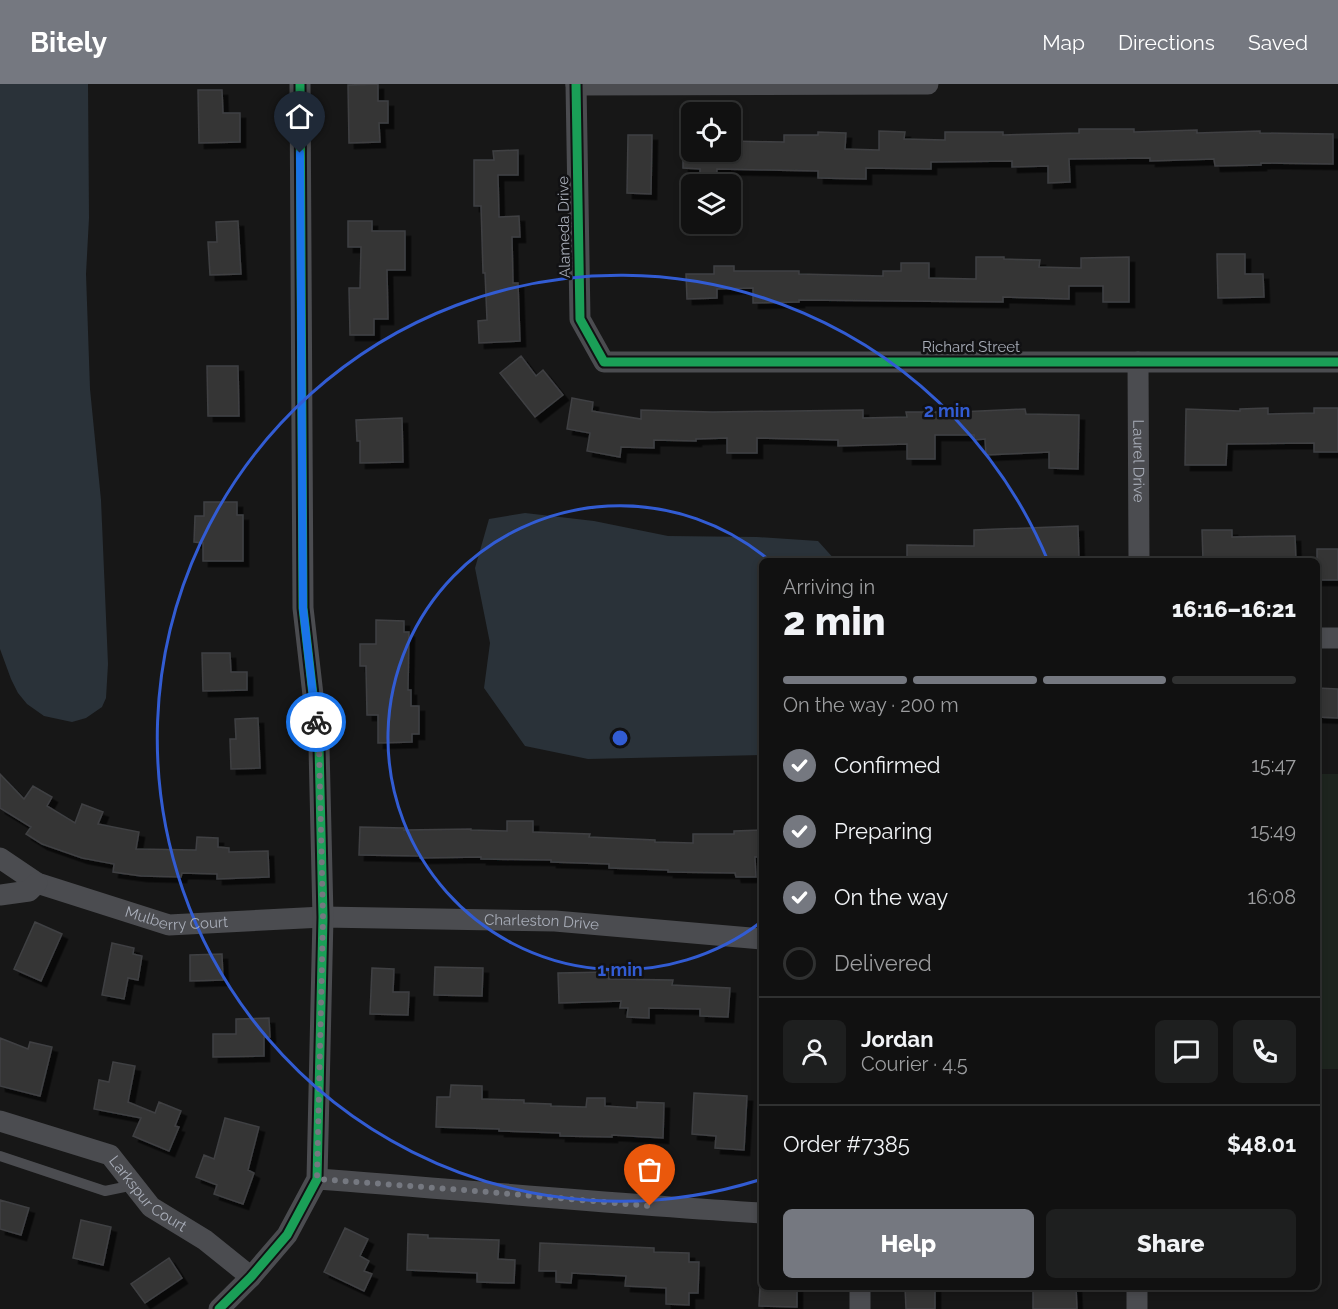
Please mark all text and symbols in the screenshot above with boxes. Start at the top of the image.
text: Bitely [30,26,107,59]
text: Map [1042,30,1085,55]
text: Directions [1118,30,1215,55]
text: Saved [1248,30,1308,55]
pin [274,91,325,153]
icon: home [283,100,316,133]
map controls [681,102,741,234]
button: locate [681,102,741,162]
button: layers [681,174,741,234]
street label: Alameda Drive [554,176,574,278]
street label: Richard Street [922,338,1020,356]
text: 2 min [924,400,970,421]
street label: Laurel Drive [1129,419,1148,503]
text: Arriving in [783,575,875,599]
text: 16:16–16:21 [1172,596,1296,622]
text: 2 min [783,598,886,644]
courier [286,692,346,752]
text: On the way · 200 m [783,693,959,717]
icon: bike [300,706,333,739]
centre of rings [610,728,630,748]
icon: check [783,749,816,782]
text: Confirmed [834,752,941,778]
text: 15:47 [1251,753,1296,777]
icon: check [783,815,816,848]
text: Preparing [834,818,932,844]
text: 15:49 [1250,819,1296,843]
icon: check [783,881,816,914]
text: On the way [834,884,948,910]
text: 16:08 [1248,885,1296,909]
street label: Mulberry Court [123,903,229,934]
street label: Charleston Drive [484,911,600,934]
text: Delivered [834,950,932,976]
text: 1 min [597,959,643,980]
button: person [783,1020,846,1083]
button: chat [1155,1020,1218,1083]
button: phone [1233,1020,1296,1083]
text: Jordan [861,1026,933,1052]
text: Courier · 4.5 [861,1052,968,1076]
text: Order #7385 [783,1131,910,1157]
text: $48.01 [1227,1131,1296,1157]
pin [624,1144,675,1206]
street label: Larkspur Court [105,1152,190,1236]
icon: bag [633,1153,666,1186]
button: Help [783,1209,1034,1278]
button: Share [1046,1209,1296,1278]

